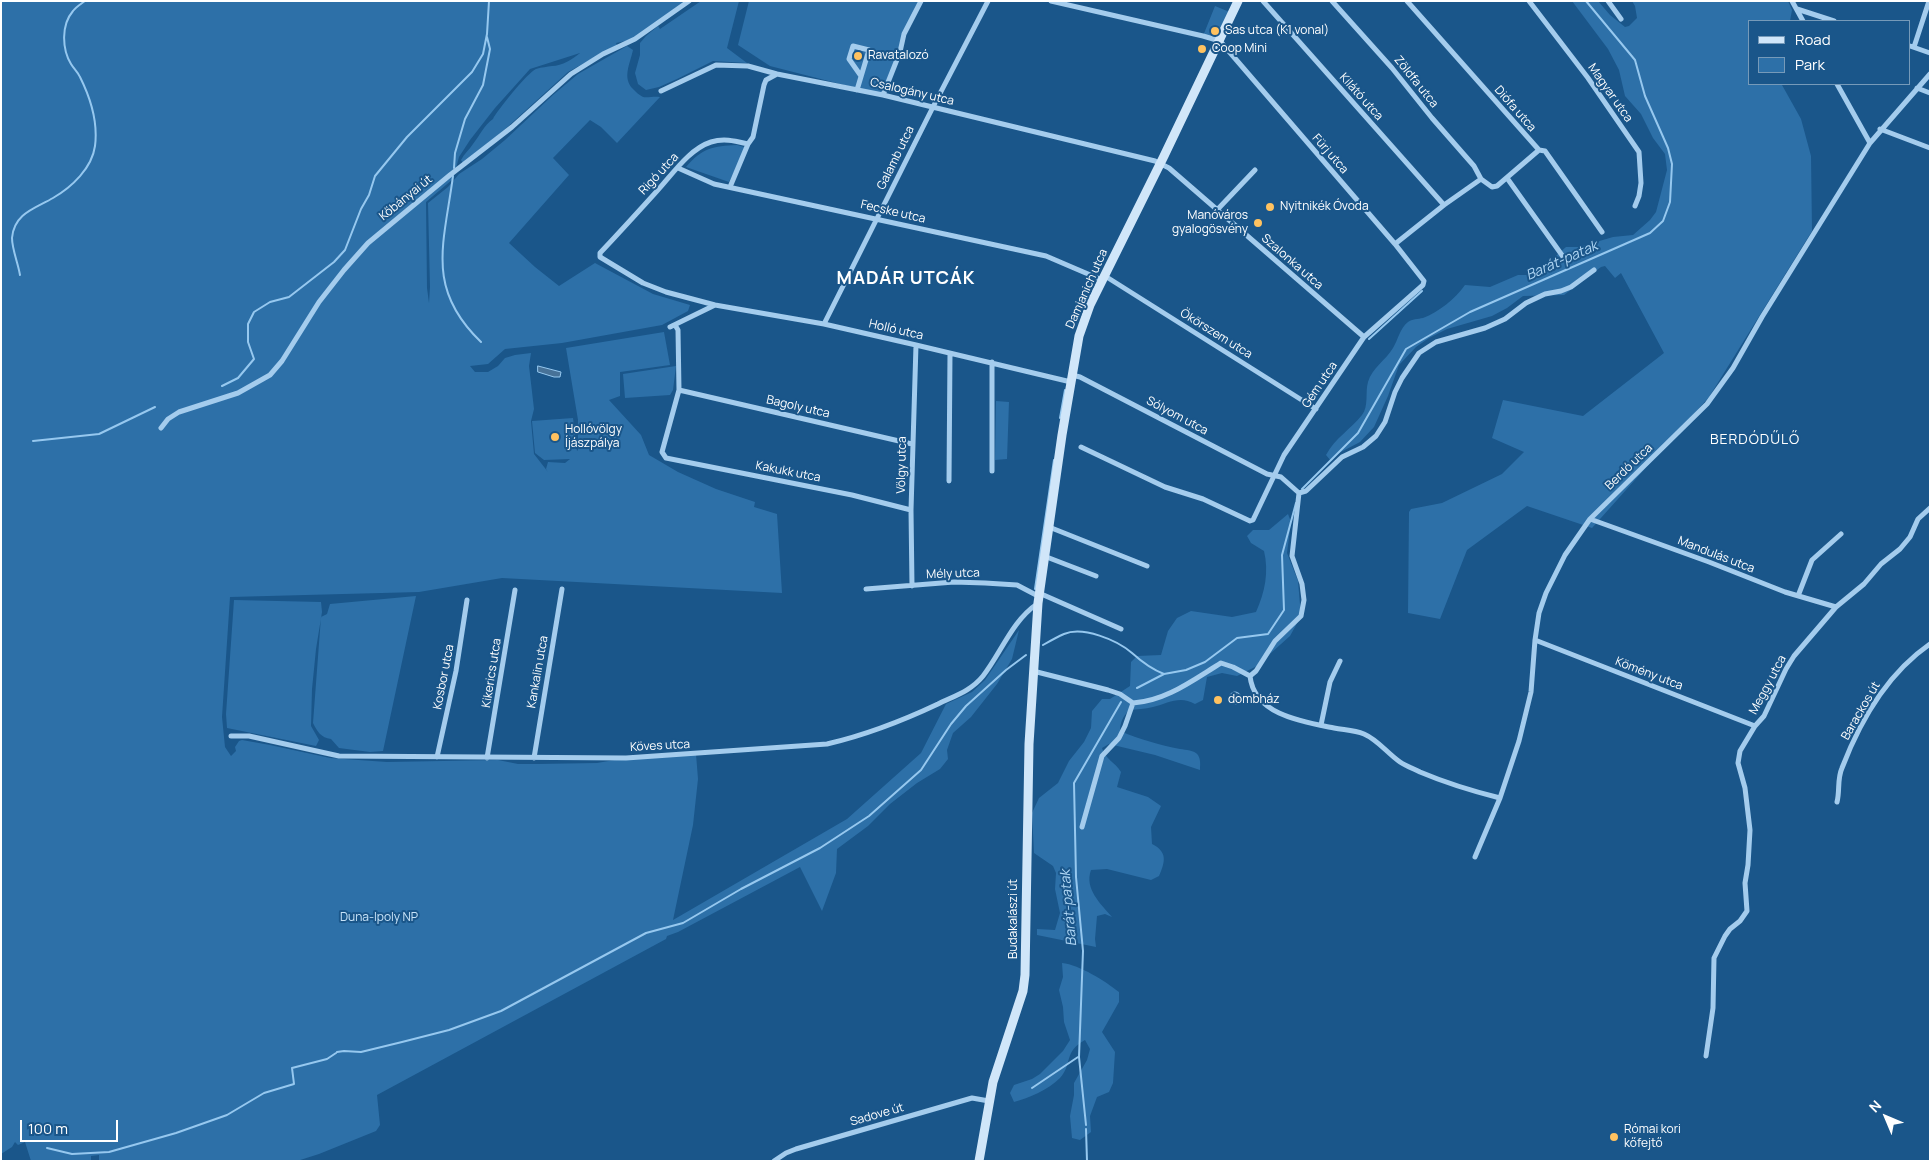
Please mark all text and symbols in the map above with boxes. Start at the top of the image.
legend [1748,20,1911,85]
place label: Sas utca (K1 vonal) [1225,24,1329,38]
marker: Sas utca (K1 vonal) [1209,25,1221,37]
text: Road [1795,29,1831,50]
place label: Coop Mini [1212,42,1267,56]
marker: Coop Mini [1196,43,1208,55]
place label: Ravatalozó [868,49,928,63]
marker: Ravatalozó [852,50,864,62]
street label: Zöldfa utca [1391,53,1441,111]
text: Park [1795,54,1825,75]
street label: Magyar utca [1585,61,1635,125]
street label: Kilátó utca [1336,70,1386,124]
street label: Csalogány utca [869,75,955,109]
street label: Diófa utca [1491,83,1539,135]
street label: Galamb utca [874,124,918,192]
street label: Fürj utca [1309,131,1351,177]
street label: Rigó utca [636,150,682,198]
street label: Kőbányai út [376,172,436,224]
street label: Fecske utca [859,198,927,226]
place label: Nyitnikék Óvoda [1280,200,1369,214]
marker: Nyitnikék Óvoda [1264,201,1276,213]
place label: Manóváros gyalogösvény [1172,209,1248,237]
marker: Manóváros gyalogösvény [1252,217,1264,229]
street label: Szalonka utca [1258,231,1326,293]
water label: Barát-patak [1524,238,1600,284]
street label: Damjanich utca [1063,247,1111,331]
district label: MADÁR UTCÁK [835,268,977,290]
street label: Ökörszem utca [1177,306,1255,362]
street label: Holló utca [867,317,925,343]
street label: Gém utca [1299,359,1341,411]
street label: Bagoly utca [765,393,831,421]
street label: Sólyom utca [1144,394,1210,438]
place label: Hollóvölgy Íjászpálya [565,423,622,451]
marker: Hollóvölgy Íjászpálya [549,431,561,443]
district label: BERDÓDŰLŐ [1709,432,1801,448]
street label: Völgy utca [894,436,910,494]
street label: Berdó utca [1602,441,1656,493]
street label: Kakukk utca [754,459,822,485]
street label: Mandulás utca [1676,534,1756,576]
street label: Mély utca [926,566,980,582]
street label: Kankalin utca [525,634,551,710]
street label: Kikerics utca [479,637,505,709]
street label: Kosbor utca [431,643,457,711]
street label: Meggy utca [1746,653,1790,717]
street label: Kömény utca [1613,654,1685,694]
street label: Barackos út [1839,679,1883,743]
place label: dombház [1228,693,1280,707]
marker: dombház [1212,694,1224,706]
street label: Köves utca [630,737,690,755]
water label: Barát-patak [1057,869,1081,947]
street label: Budakalászi út [1007,879,1021,959]
park label: Duna-Ipoly NP [340,911,418,925]
north arrow [1861,1092,1911,1142]
text: N [1865,1096,1885,1116]
street label: Sadove út [848,1100,906,1130]
scale bar [22,1110,120,1142]
text: 100 m [28,1118,68,1139]
place label: Római kori kőfejtő [1624,1123,1681,1151]
marker: Római kori kőfejtő [1608,1131,1620,1143]

